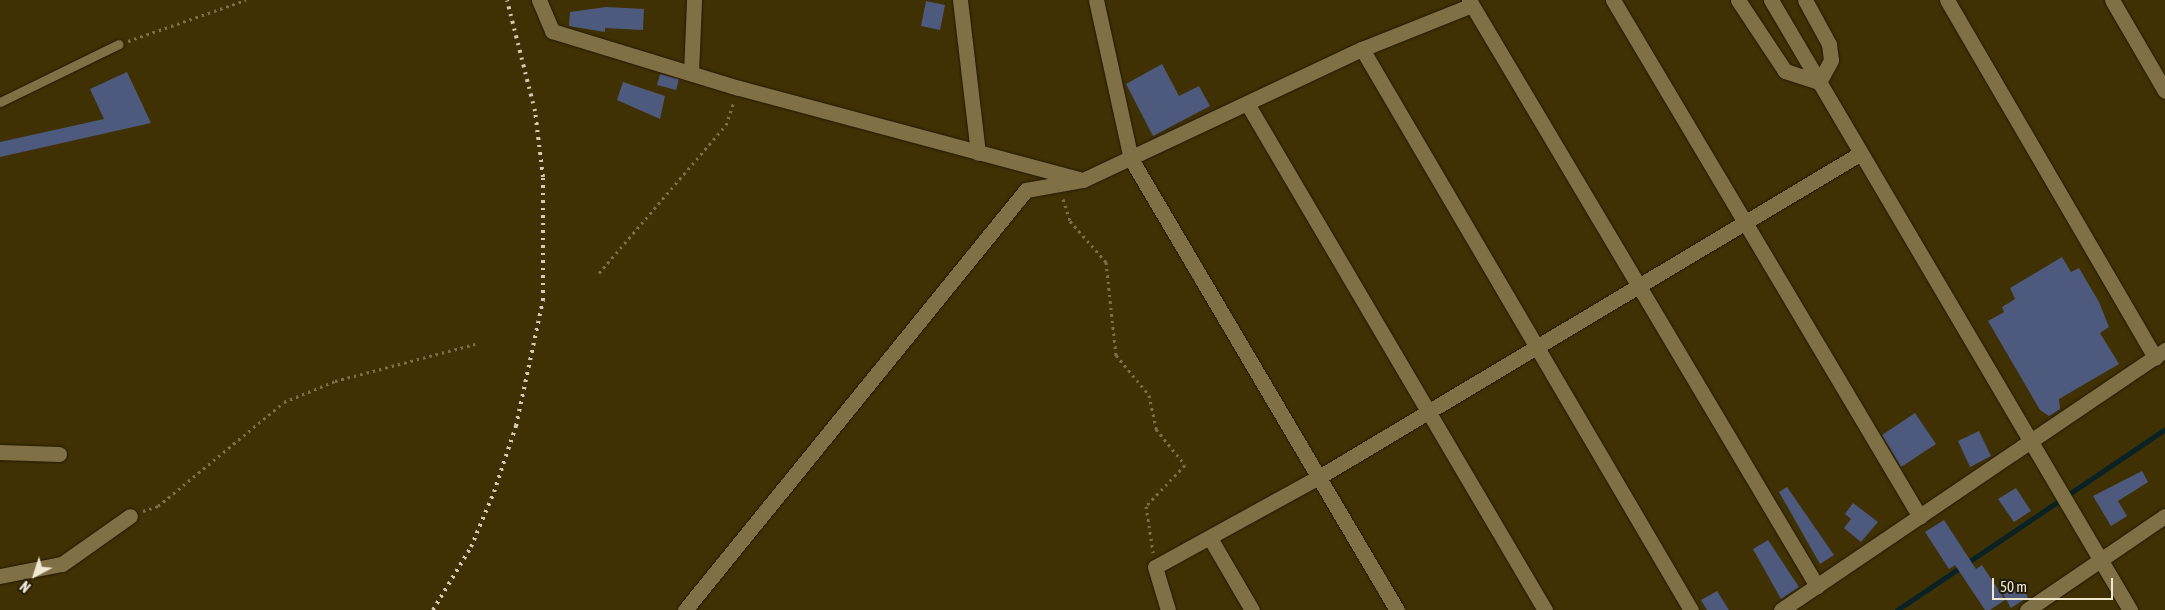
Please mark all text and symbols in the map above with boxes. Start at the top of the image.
north arrow [10,550,60,600]
scale bar [1995,568,2116,600]
text: N [17,578,34,595]
text: 50 m [2000,578,2027,595]

